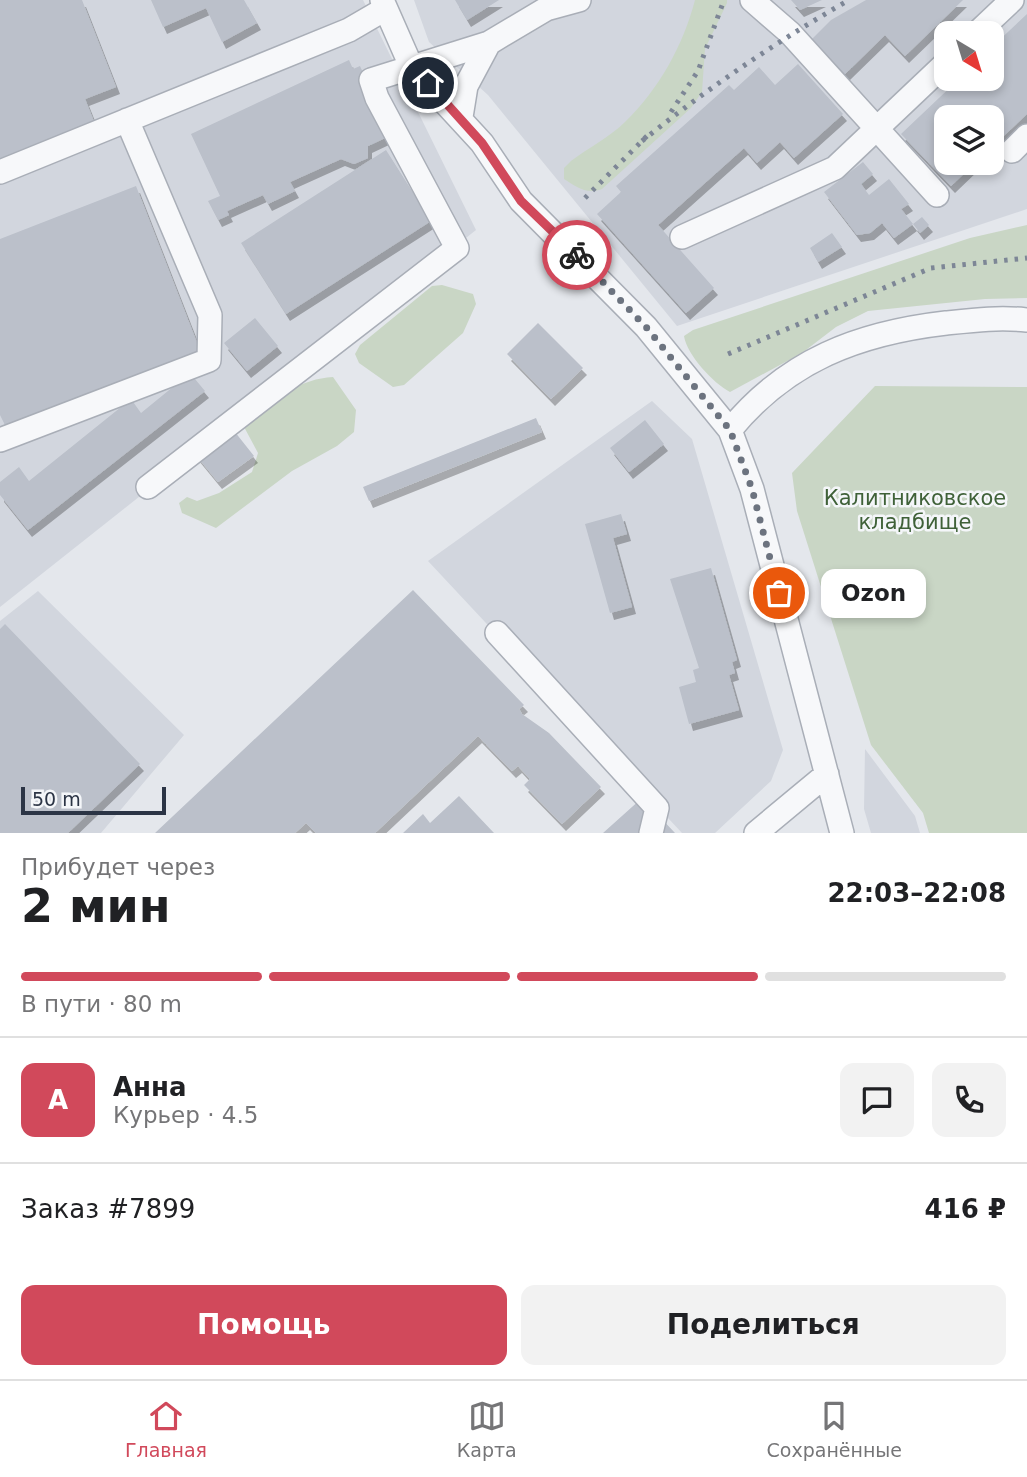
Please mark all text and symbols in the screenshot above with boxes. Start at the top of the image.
north arrow [934,21,1004,91]
map controls [934,21,1004,175]
pin [398,53,458,113]
icon: home [409,64,447,102]
button: layers [934,105,1004,175]
courier [542,220,612,290]
icon: bike [558,236,596,274]
park label: Калитниковское кладбище [824,486,1006,534]
pin [749,563,809,623]
callout: Ozon [821,568,926,618]
icon: bag [760,574,798,612]
text: Ozon [841,580,906,606]
scale bar [21,784,166,816]
text: 50 m [32,788,81,810]
text: Прибудет через [21,854,215,880]
text: 22:03–22:08 [827,878,1006,908]
text: 2 мин [21,879,171,933]
text: В пути · 80 m [21,991,182,1017]
button: chat [840,1063,914,1137]
button: phone [932,1063,1006,1137]
text: Анна [113,1072,187,1102]
text: А [48,1085,68,1115]
text: Курьер · 4.5 [113,1102,258,1128]
text: Заказ #7899 [21,1194,195,1224]
text: 416 ₽ [925,1194,1006,1224]
button: Помощь [21,1285,507,1365]
button: Поделиться [521,1285,1006,1365]
tab: Главная [125,1397,207,1461]
tab: Карта [457,1397,517,1461]
tab: Сохранённые [767,1397,902,1461]

